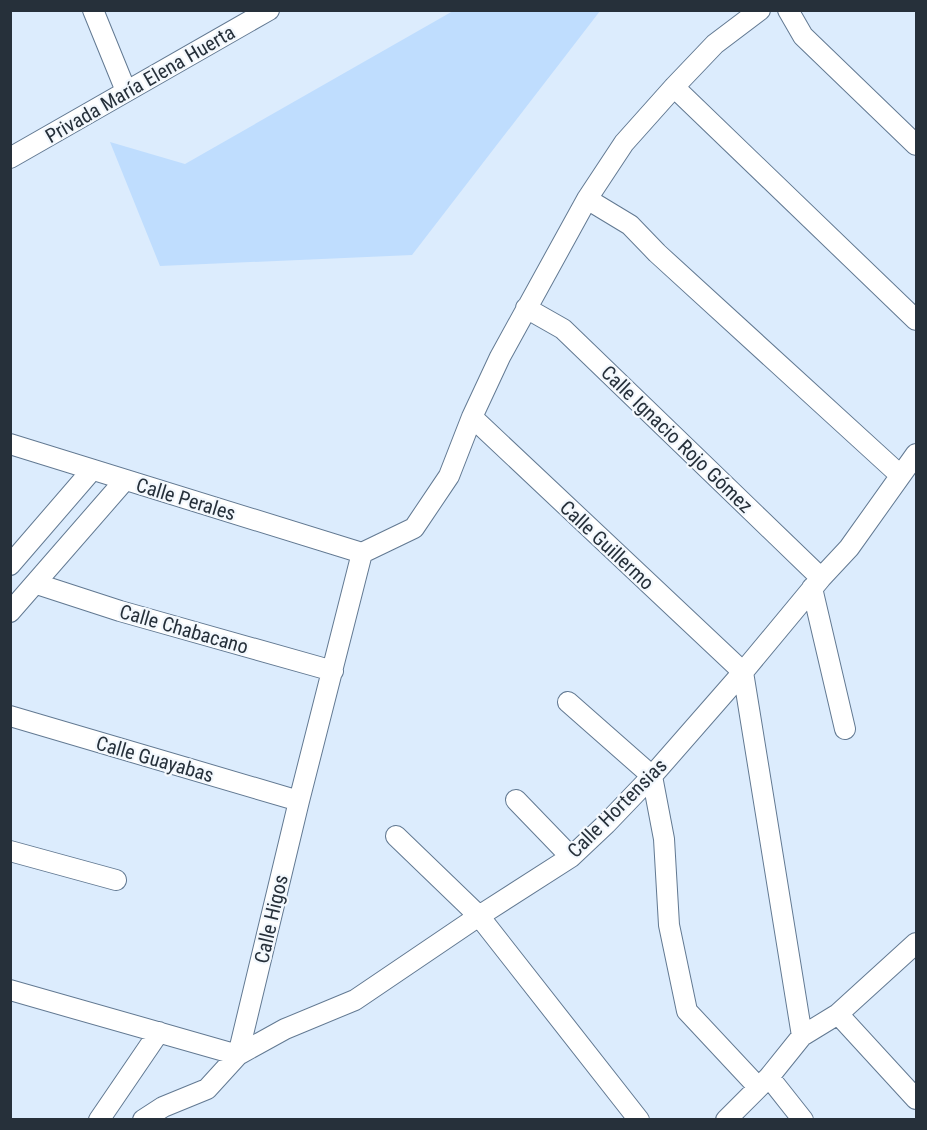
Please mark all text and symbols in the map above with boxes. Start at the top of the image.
street label: Privada María Elena Huerta [41,20,239,148]
street label: Calle Ignacio Rojo Gómez [596,360,758,518]
street label: Calle Perales [133,473,239,525]
street label: Calle Guillermo [555,495,659,595]
street label: Calle Chabacano [117,599,251,659]
street label: Calle Guayabas [93,731,217,787]
street label: Calle Hortensias [562,753,672,863]
street label: Calle Higos [249,872,293,966]

